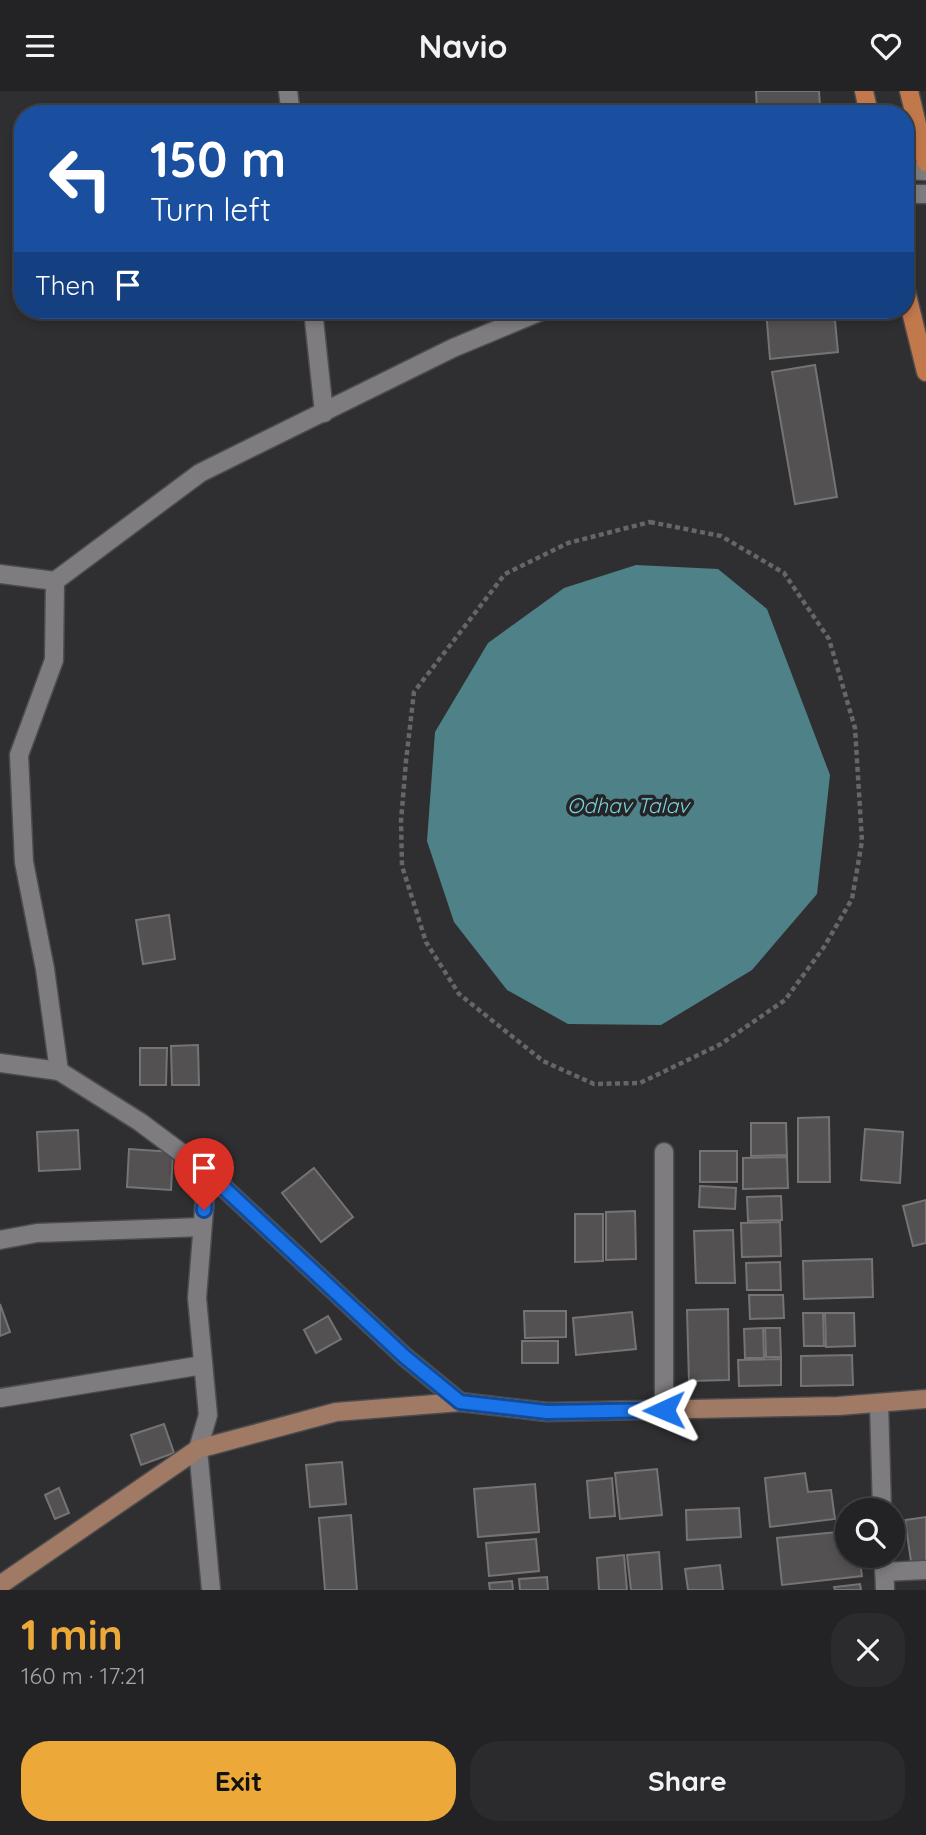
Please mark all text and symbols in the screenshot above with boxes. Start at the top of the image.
text: Navio [419,26,507,66]
icon: menu [21,27,59,65]
icon: heart [867,27,905,65]
text: 150 m [150,128,286,189]
icon: left [35,133,126,224]
text: Turn left [150,189,271,229]
icon: arrive [109,266,147,304]
text: Then [35,269,95,302]
water label: Odhav Talav [567,792,692,818]
pin [174,1138,234,1210]
icon: arrive [185,1149,223,1187]
position arrow [627,1373,701,1447]
map controls [835,1498,905,1568]
button: search [835,1498,905,1568]
text: 1 min [21,1608,123,1661]
button: close [831,1613,905,1687]
text: 160 m · 17:21 [21,1661,146,1690]
button: Exit [21,1741,456,1821]
button: Share [470,1741,905,1821]

